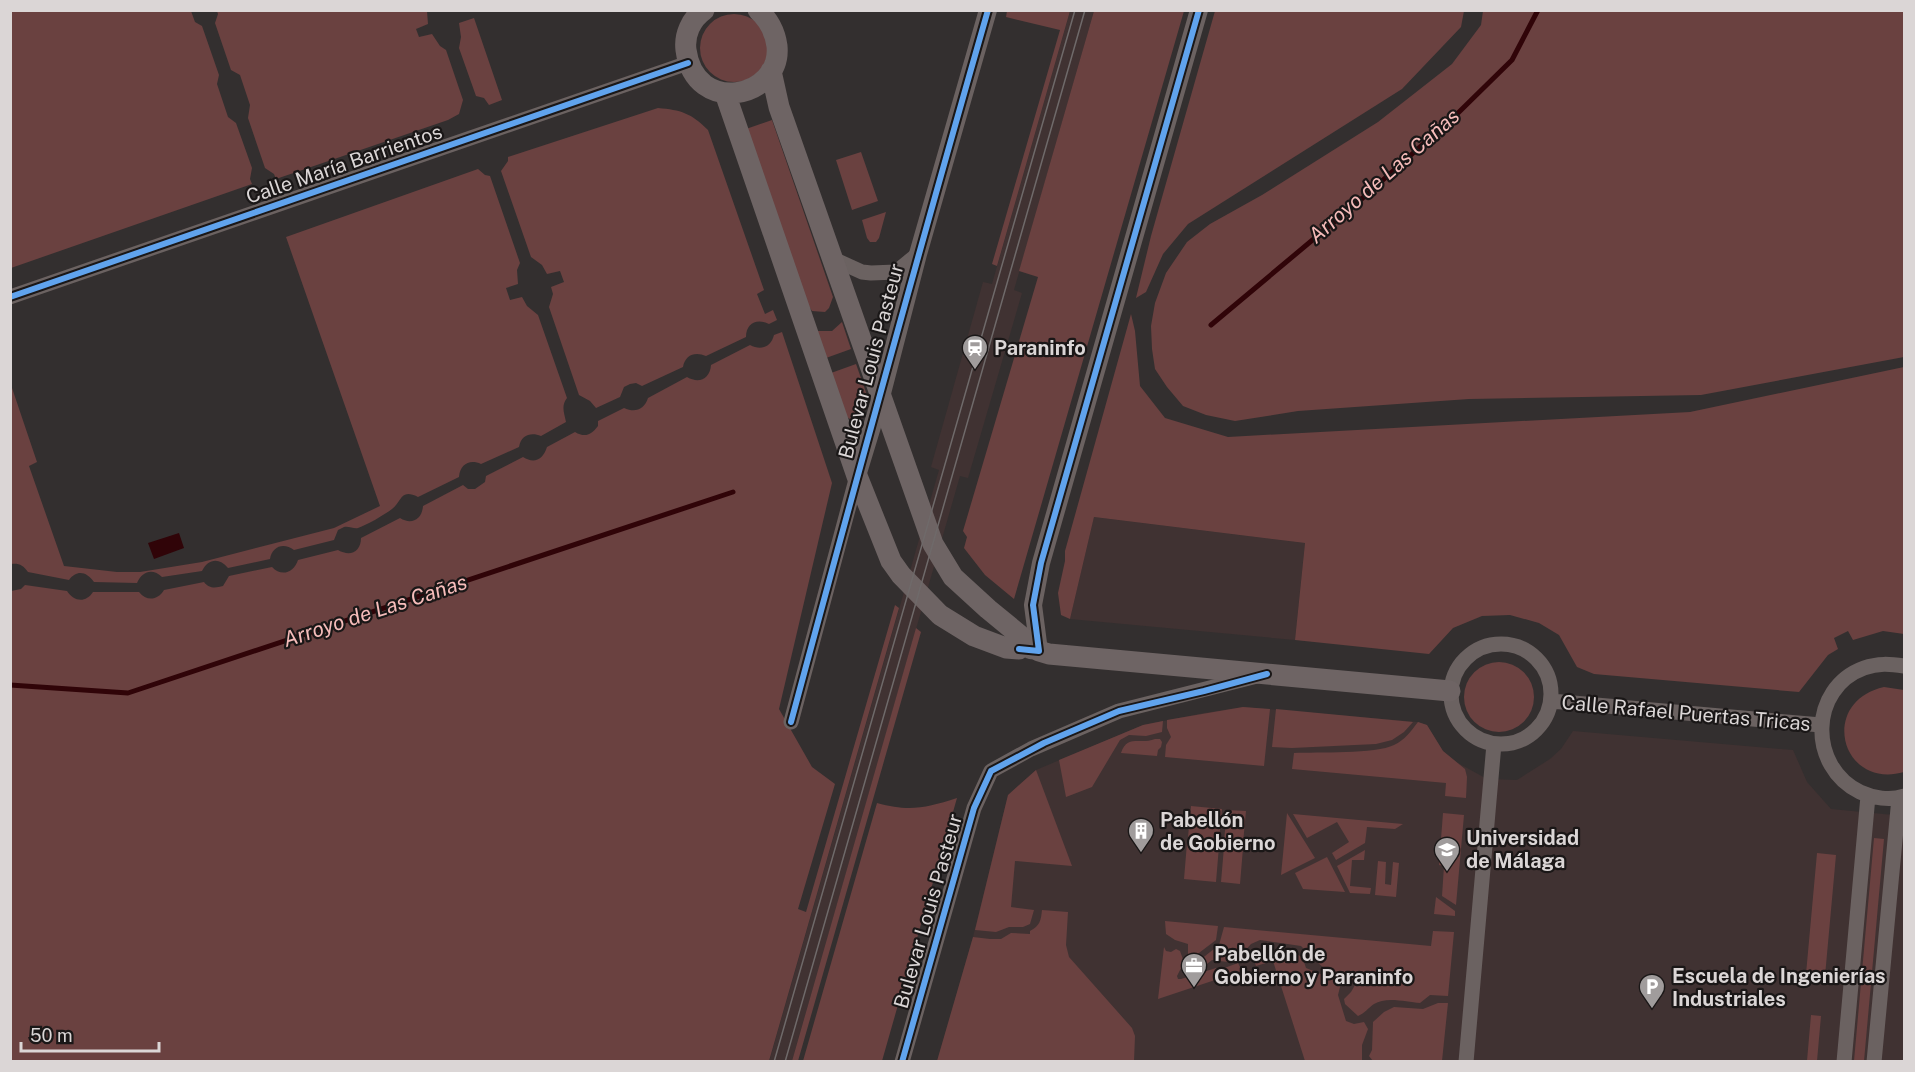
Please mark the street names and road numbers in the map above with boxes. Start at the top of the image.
street label: Calle María Barrientos [243,119,445,209]
street label: Bulevar Louis Pasteur [833,261,909,461]
street label: Calle Rafael Puertas Tricas [1560,690,1812,736]
street label: Bulevar Louis Pasteur [889,811,967,1011]

